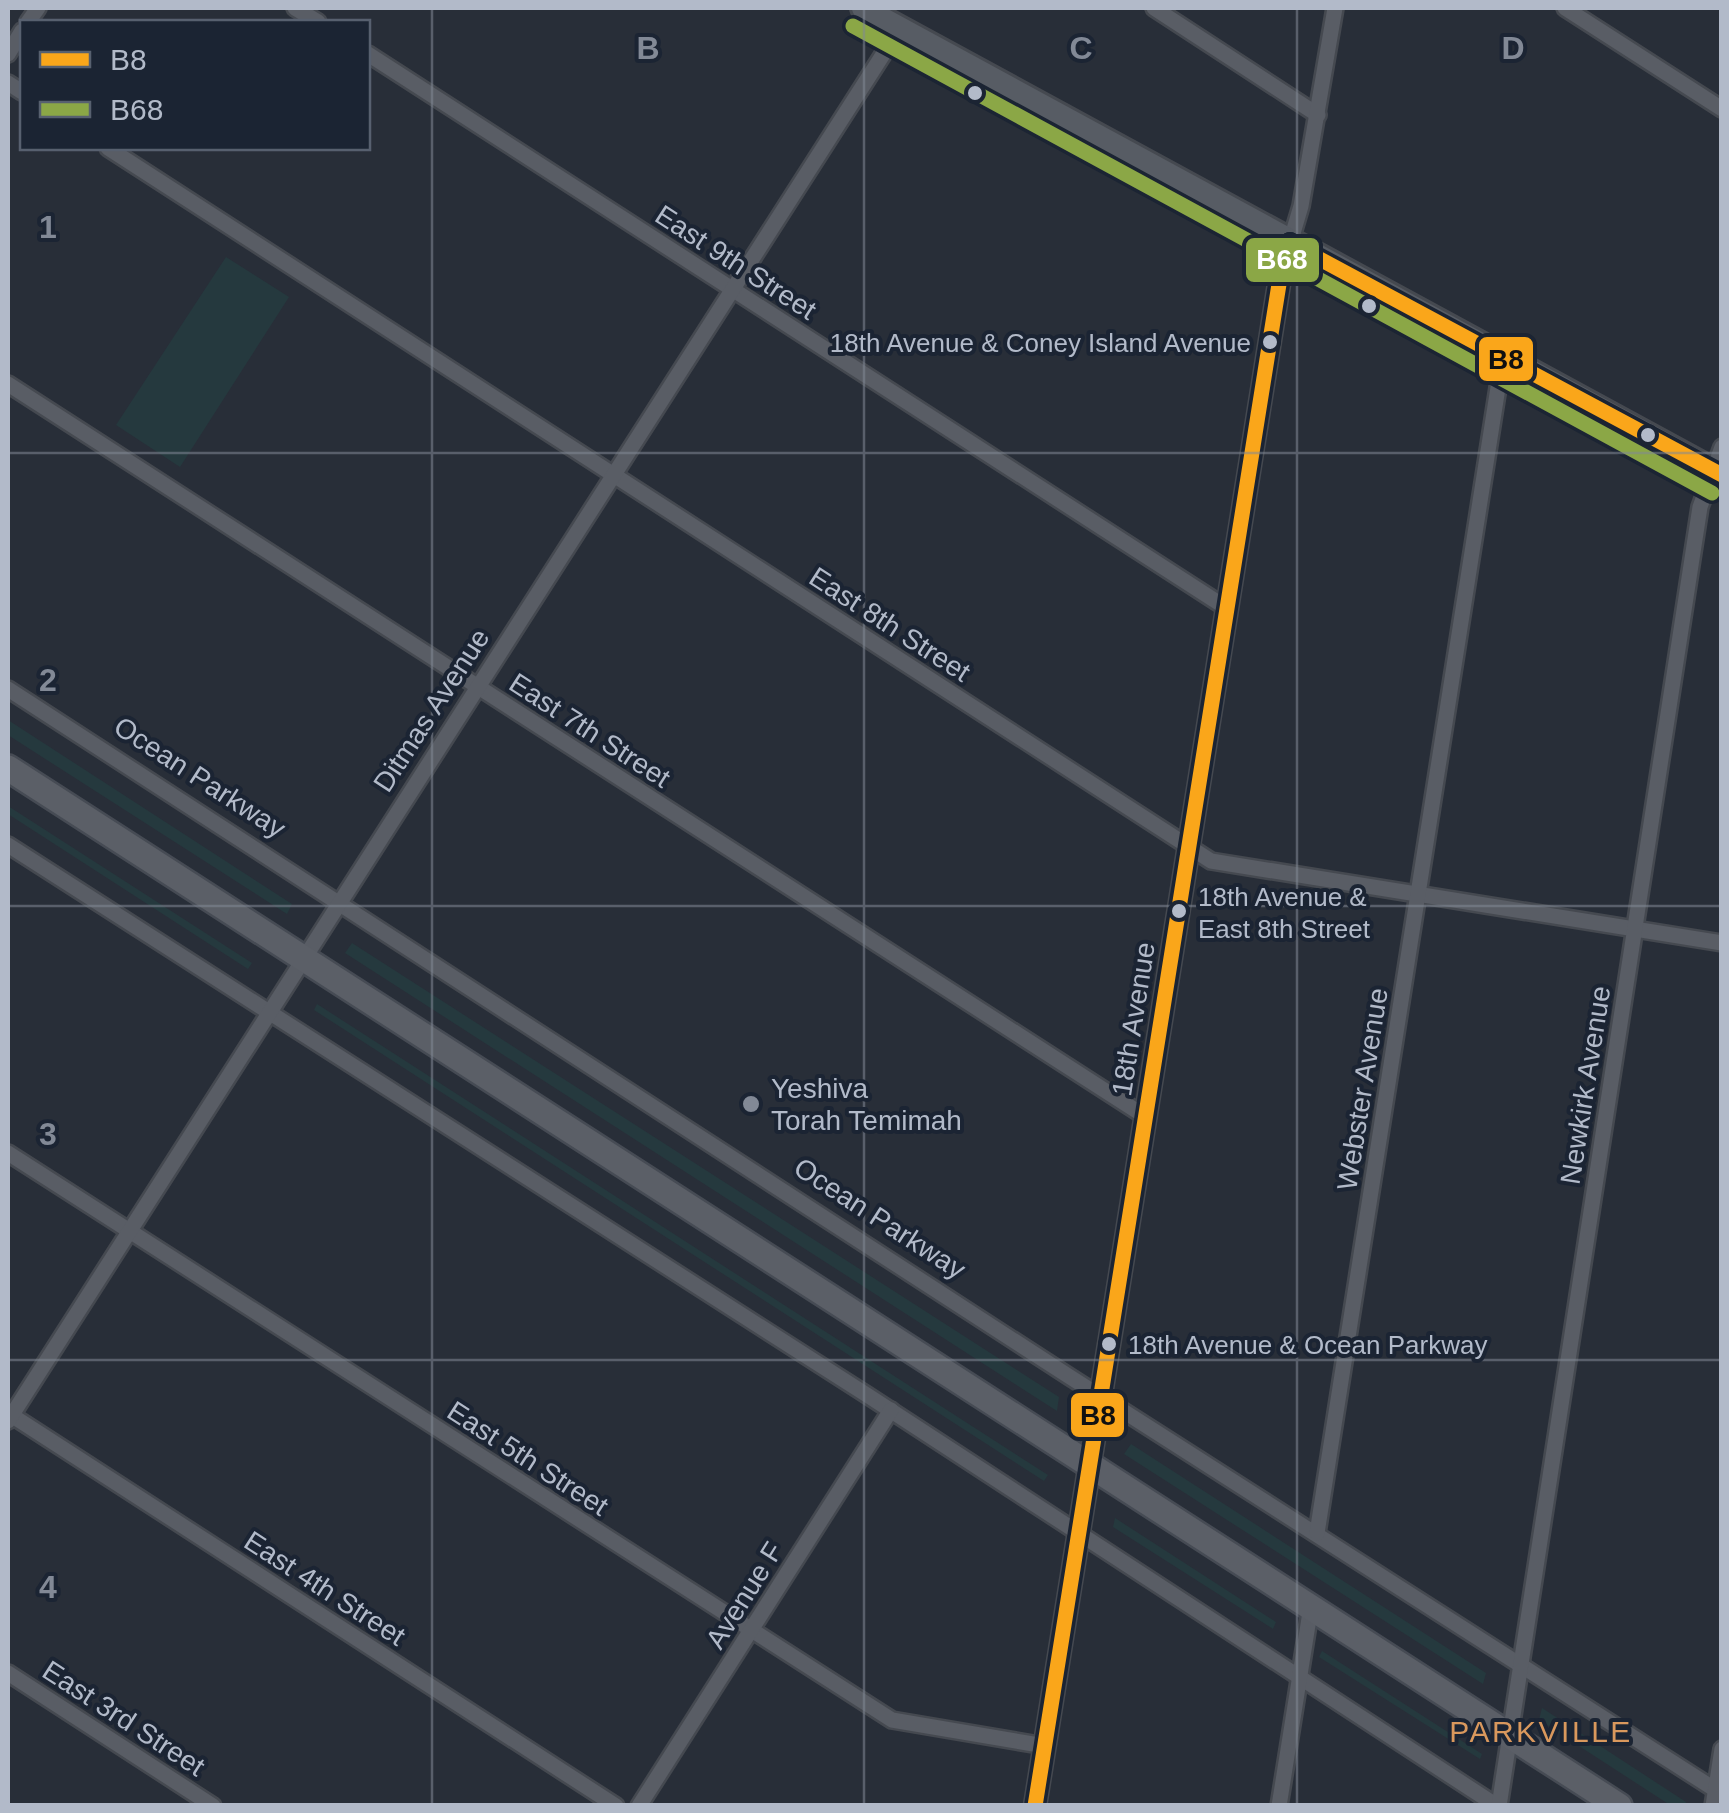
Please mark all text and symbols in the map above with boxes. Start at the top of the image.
legend [20,20,370,150]
text: B [636,30,660,66]
text: C [1069,30,1093,66]
text: D [1501,30,1525,66]
text: B8 [110,43,147,76]
unlabelled marker [965,83,985,103]
text: B68 [110,93,163,126]
street label: East 9th Street [650,199,822,326]
text: 1 [39,209,57,245]
line badge: B68 [1244,236,1321,284]
text: B68 [1256,244,1308,275]
unlabelled marker [1359,296,1379,316]
place label: 18th Avenue & Coney Island Avenue [830,328,1251,358]
marker: 18th Avenue & Coney Island Avenue [1260,332,1280,352]
line badge: B8 [1477,335,1535,383]
text: B8 [1488,344,1524,375]
unlabelled marker [1638,425,1658,445]
street label: East 8th Street [804,561,976,688]
street label: Ditmas Avenue [367,623,496,797]
text: 2 [39,662,57,698]
street label: East 7th Street [504,667,676,794]
street label: Ocean Parkway [108,711,291,844]
place label: 18th Avenue & East 8th Street [1198,882,1371,944]
marker: 18th Avenue & East 8th Street [1169,901,1189,921]
street label: 18th Avenue [1106,940,1161,1098]
street label: Newkirk Avenue [1555,984,1616,1186]
street label: Webster Avenue [1331,986,1394,1192]
place label: Yeshiva Torah Temimah [771,1073,962,1136]
marker: Yeshiva Torah Temimah [740,1093,762,1115]
text: 3 [39,1116,57,1152]
street label: Ocean Parkway [788,1152,971,1285]
place label: 18th Avenue & Ocean Parkway [1128,1330,1487,1360]
marker: 18th Avenue & Ocean Parkway [1099,1334,1119,1354]
line badge: B8 [1069,1391,1126,1439]
street label: East 5th Street [442,1395,614,1522]
text: B8 [1080,1400,1116,1431]
street label: East 4th Street [239,1525,411,1652]
street label: Avenue F [700,1536,789,1654]
text: 4 [39,1569,57,1605]
street label: East 3rd Street [37,1655,211,1782]
district label: PARKVILLE [1449,1715,1633,1748]

